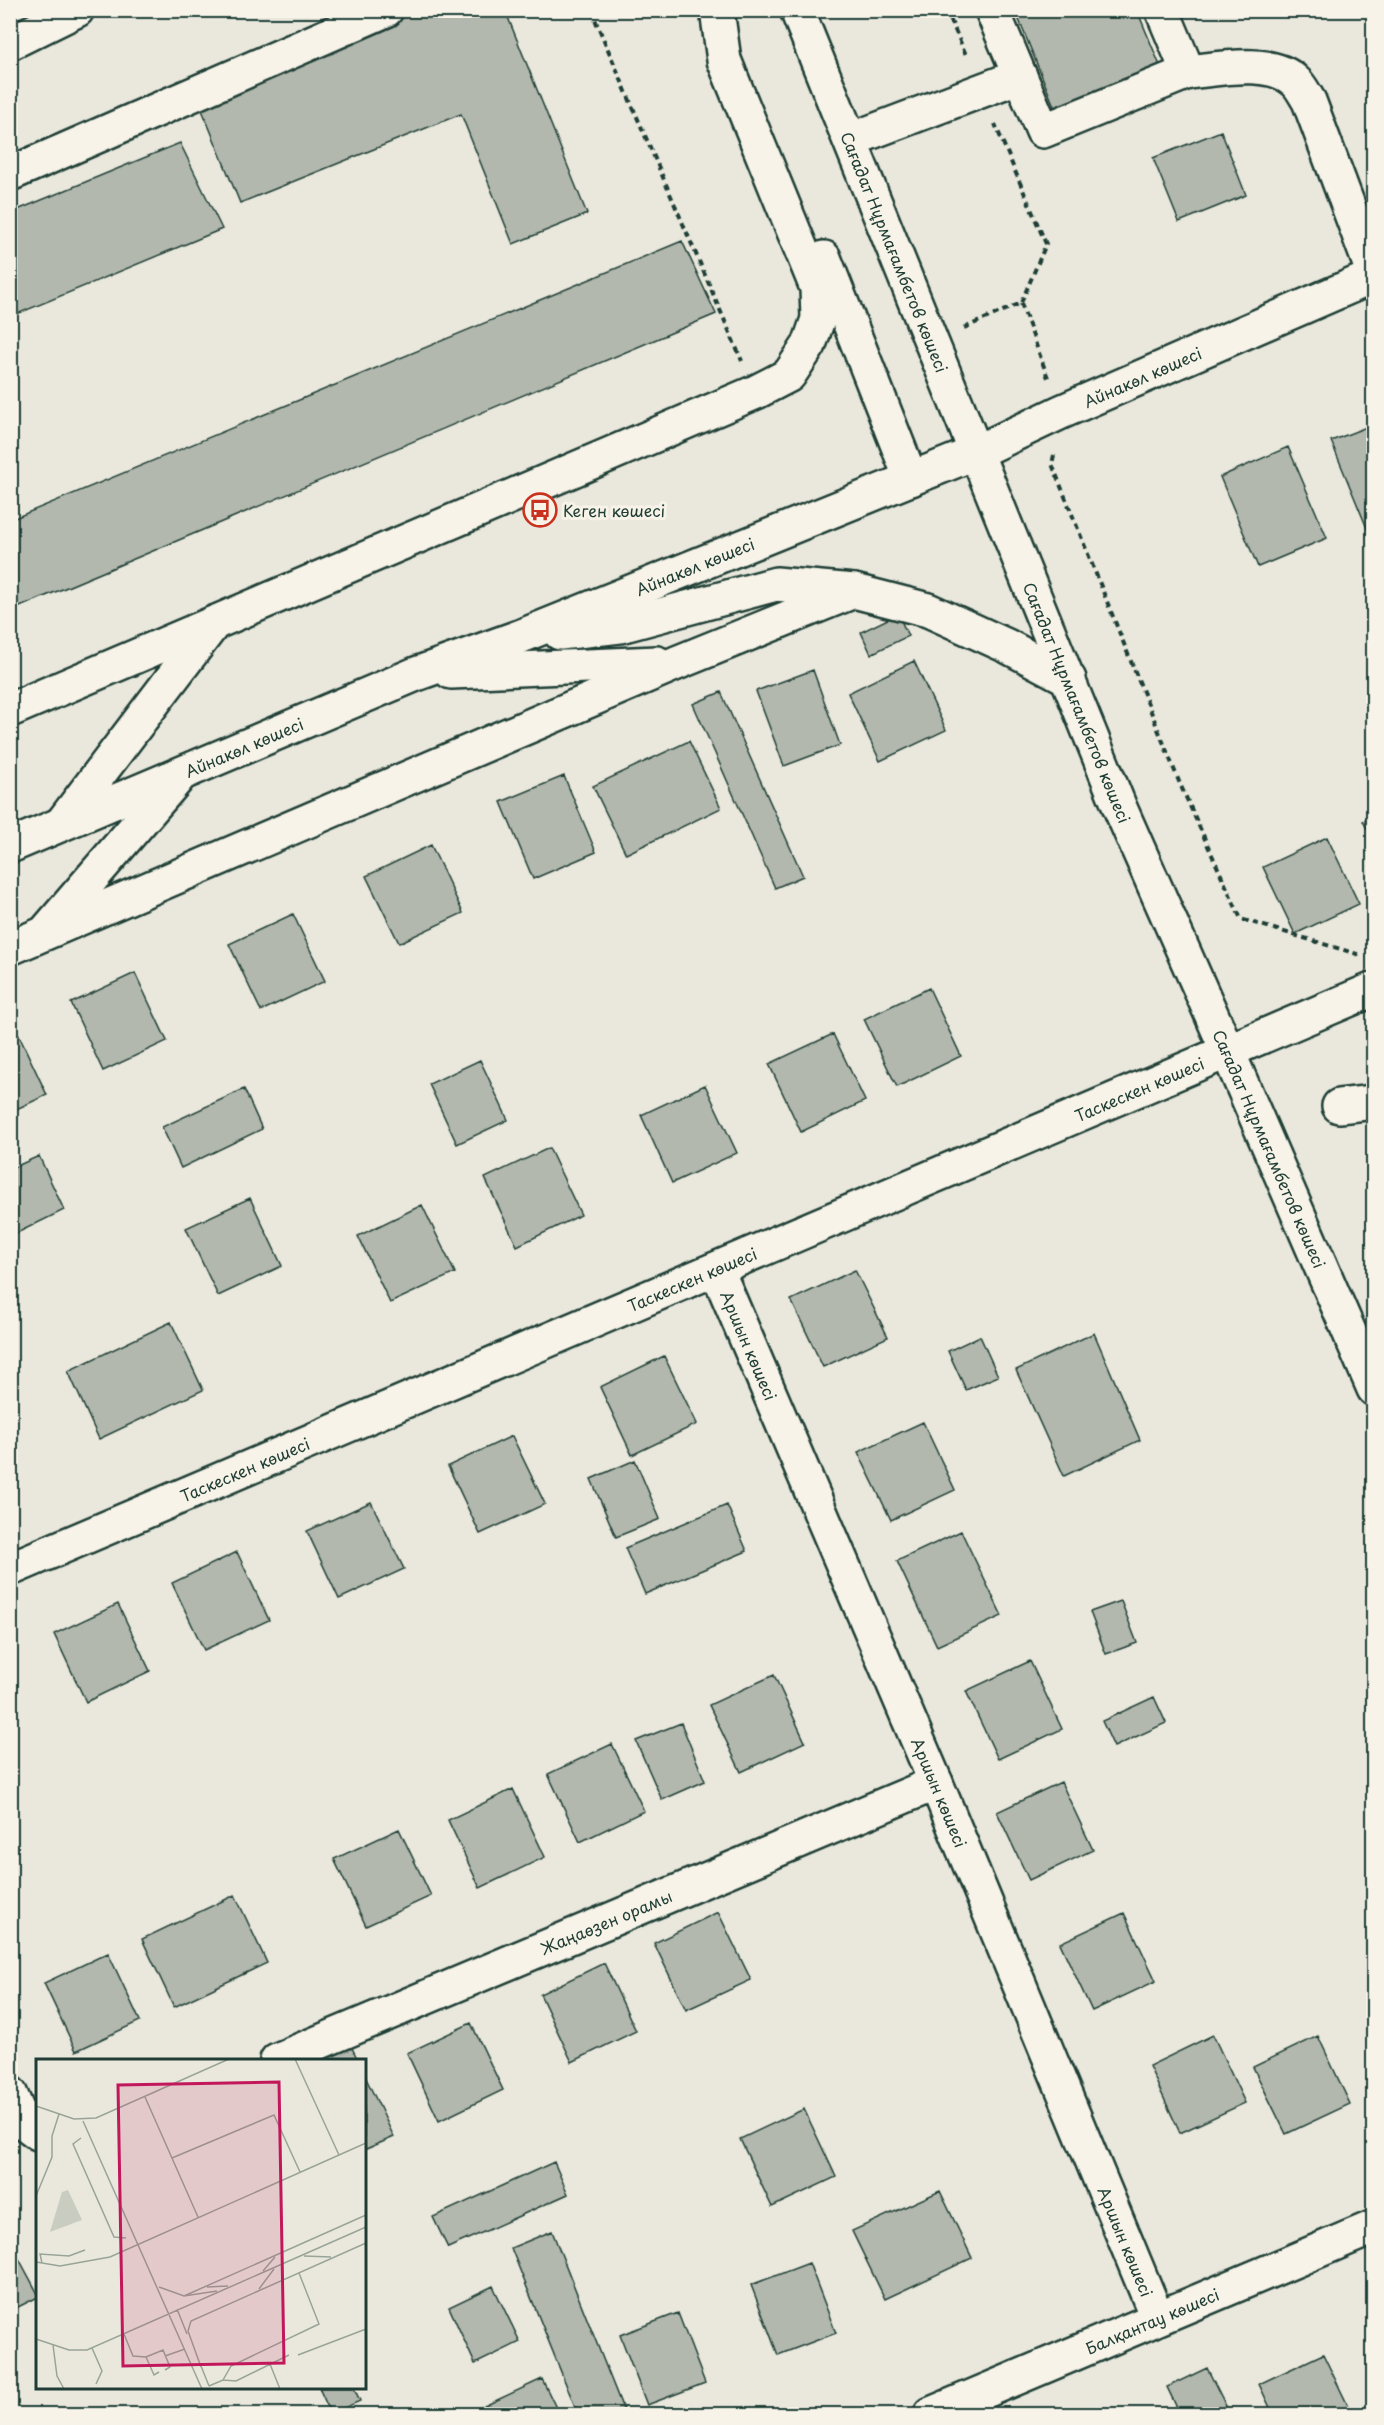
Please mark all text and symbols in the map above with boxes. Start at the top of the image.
street label: Сағадат Нұрмағамбетов көшесі [835,128,954,376]
street label: Айнакөл көшесі [1079,340,1205,413]
bus stop icon: Кеген көшесі [522,492,558,528]
place label: Кеген көшесі [563,498,665,522]
street label: Айнакөл көшесі [632,531,758,601]
street label: Сағадат Нұрмағамбетов көшесі [1018,578,1137,827]
street label: Айнакөл көшесі [181,711,307,783]
street label: Сағадат Нұрмағамбетов көшесі [1207,1025,1332,1272]
street label: Таскескен көшесі [1071,1051,1208,1127]
street label: Таскескен көшесі [623,1241,760,1317]
street label: Аршын көшесі [715,1287,783,1404]
street label: Таскескен көшесі [176,1431,313,1507]
street label: Аршын көшесі [906,1734,973,1851]
street label: Жаңаөзен орамы [536,1883,676,1960]
inset map [36,2059,366,2389]
street label: Аршын көшесі [1092,2183,1159,2300]
street label: Балқантау көшесі [1082,2282,1223,2360]

